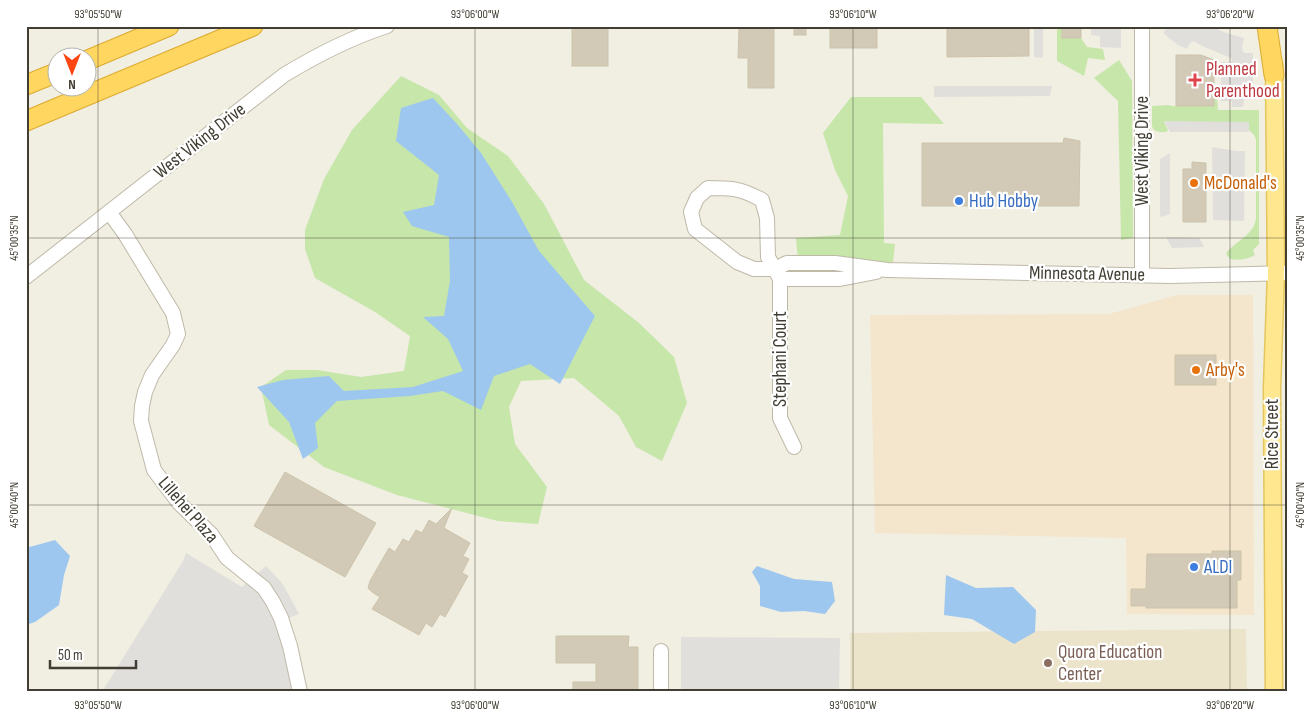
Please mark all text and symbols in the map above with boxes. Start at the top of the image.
text: 93°05'50"W [74,7,122,22]
text: 93°06'00"W [451,7,499,22]
text: 93°06'10"W [829,7,877,22]
text: 93°06'20"W [1206,7,1254,22]
north arrow [48,48,98,98]
place label: Planned Parenthood [1206,58,1280,103]
marker: Planned Parenthood [1188,73,1202,87]
text: N [68,76,76,93]
street label: West Viking Drive [1131,96,1154,206]
street label: West Viking Drive [150,98,250,184]
place label: McDonald's [1204,172,1277,195]
marker: McDonald's [1188,177,1200,189]
place label: Hub Hobby [969,190,1039,213]
marker: Hub Hobby [953,195,965,207]
text: 45°00'35"N [7,215,22,261]
text: 45°00'35"N [1293,215,1308,261]
street label: Minnesota Avenue [1029,261,1145,287]
street label: Stephani Court [769,311,792,407]
place label: Arby's [1205,359,1245,382]
marker: Arby's [1190,364,1202,376]
street label: Rice Street [1261,399,1284,469]
street label: Lillehei Plaza [153,472,223,548]
text: 45°00'40"N [7,482,22,528]
text: 45°00'40"N [1293,482,1308,528]
place label: ALDI [1203,556,1232,579]
marker: ALDI [1188,561,1200,573]
scale bar [50,638,136,670]
place label: Quora Education Center [1058,641,1162,686]
text: 50 m [58,646,83,665]
marker: Quora Education Center [1042,657,1054,669]
text: 93°05'50"W [74,698,122,713]
text: 93°06'00"W [451,698,499,713]
text: 93°06'10"W [829,698,877,713]
text: 93°06'20"W [1206,698,1254,713]

